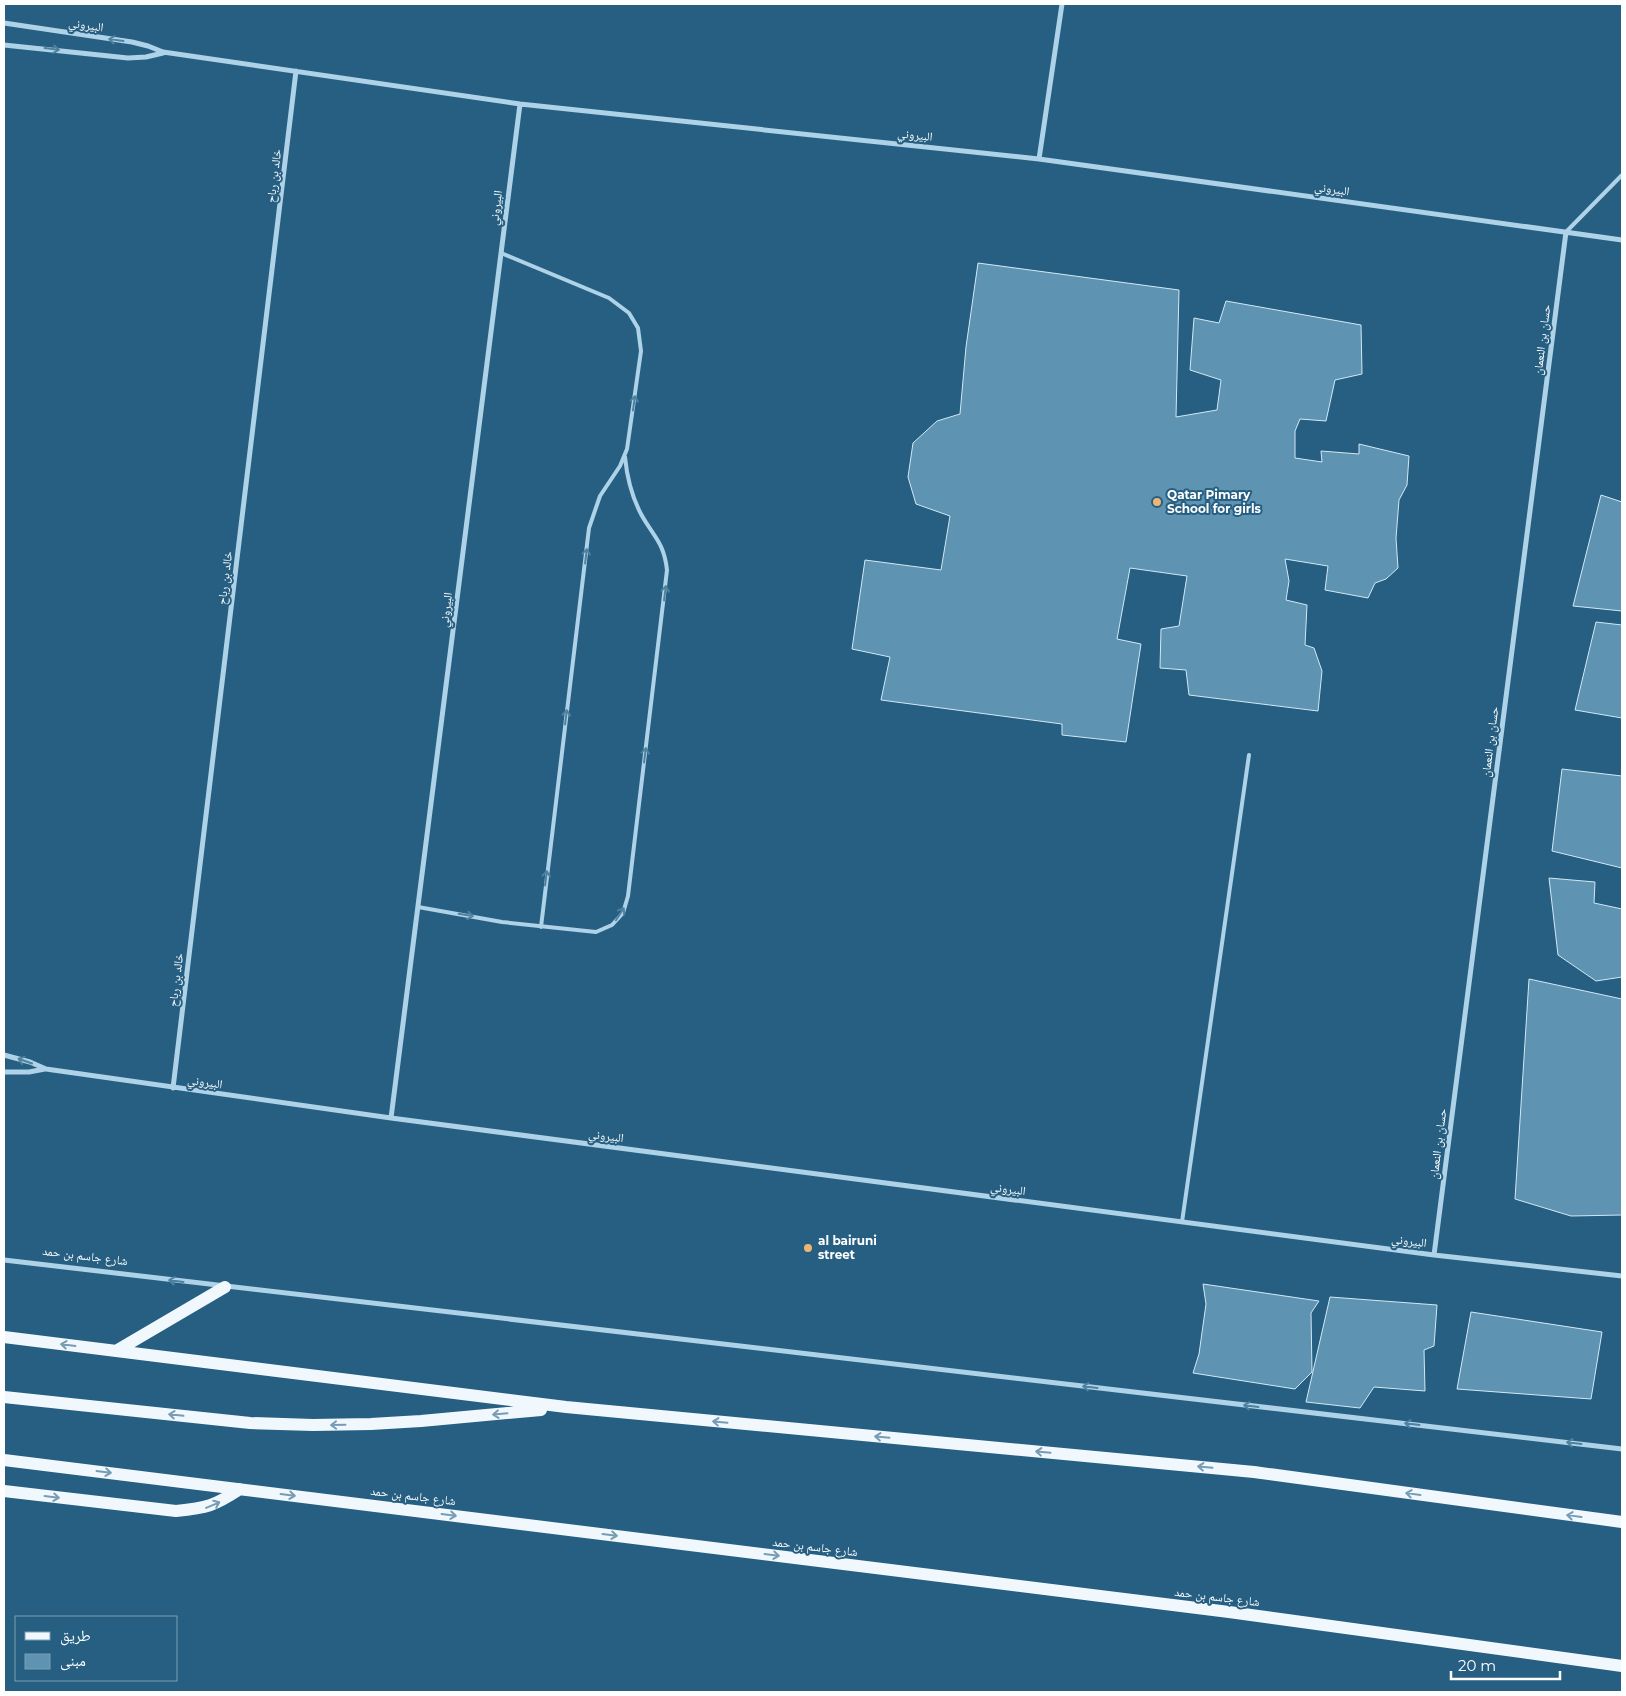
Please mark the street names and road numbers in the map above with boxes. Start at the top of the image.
street label: البيروني [67,15,105,37]
street label: البيروني [896,125,933,147]
street label: خالد بن رباح [263,148,285,204]
street label: البيروني [1313,179,1351,201]
street label: البيروني [486,189,508,227]
street label: حسان بن النعمان [1530,303,1554,376]
street label: خالد بن رباح [214,550,236,606]
street label: البيروني [436,591,458,629]
street label: حسان بن النعمان [1478,705,1502,778]
street label: خالد بن رباح [165,952,187,1008]
street label: البيروني [186,1072,224,1094]
street label: حسان بن النعمان [1426,1107,1450,1180]
street label: البيروني [587,1126,625,1148]
street label: البيروني [989,1179,1027,1201]
street label: البيروني [1390,1231,1428,1253]
street label: شارع جاسم بن حمد [41,1243,129,1269]
street label: شارع جاسم بن حمد [369,1483,457,1509]
street label: شارع جاسم بن حمد [771,1534,859,1560]
street label: شارع جاسم بن حمد [1173,1584,1261,1610]

